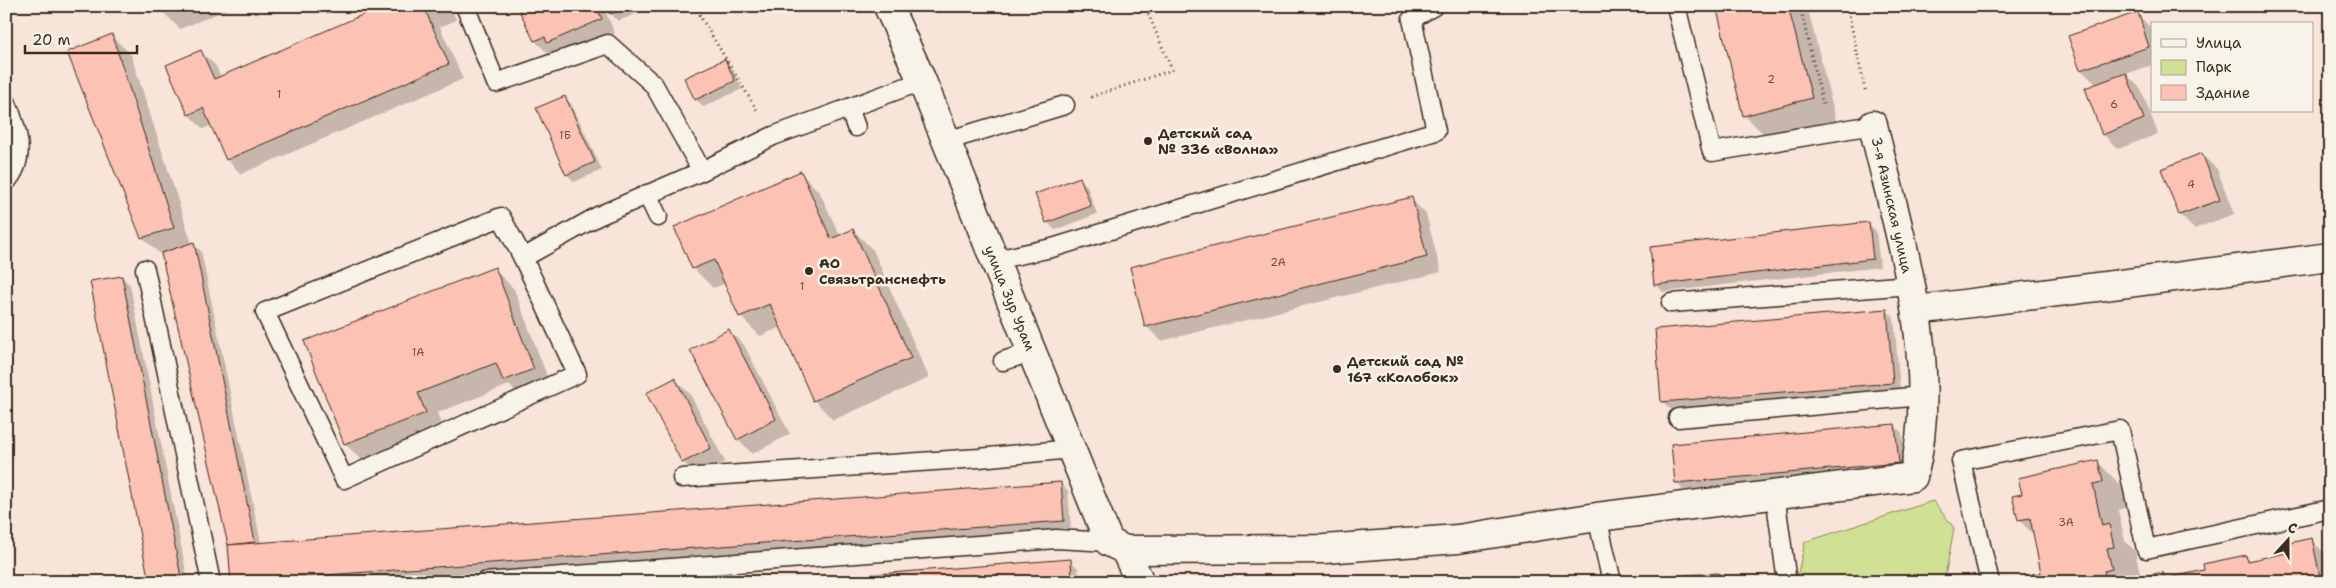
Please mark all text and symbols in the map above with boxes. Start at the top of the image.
scale bar [25,22,138,54]
legend [2151,22,2314,112]
text: 20 m [32,30,71,50]
text: Улица [2196,33,2242,53]
text: Парк [2196,57,2232,77]
house number: 2 [1767,72,1775,87]
text: Здание [2196,83,2250,103]
house number: 1 [277,87,281,102]
house number: 6 [2110,97,2118,112]
place label: Детский сад № 336 «Волна» [1158,124,1279,158]
house number: 1Б [559,128,571,143]
marker: Детский сад № 336 «Волна» [1142,135,1154,147]
street label: 3-я Азинская улица [1868,135,1917,275]
house number: 4 [2187,177,2195,192]
street label: улица Зур Урам [981,243,1039,353]
place label: АО Связьтранснефть [819,254,946,288]
house number: 2А [1270,255,1286,270]
marker: АО Связьтранснефть [803,265,815,277]
house number: 1 [800,279,804,294]
house number: 1А [412,345,424,360]
place label: Детский сад № 167 «Колобок» [1347,352,1464,386]
marker: Детский сад № 167 «Колобок» [1331,363,1343,375]
house number: 3А [2058,515,2074,530]
north arrow [2264,516,2314,566]
text: С [2285,518,2300,538]

